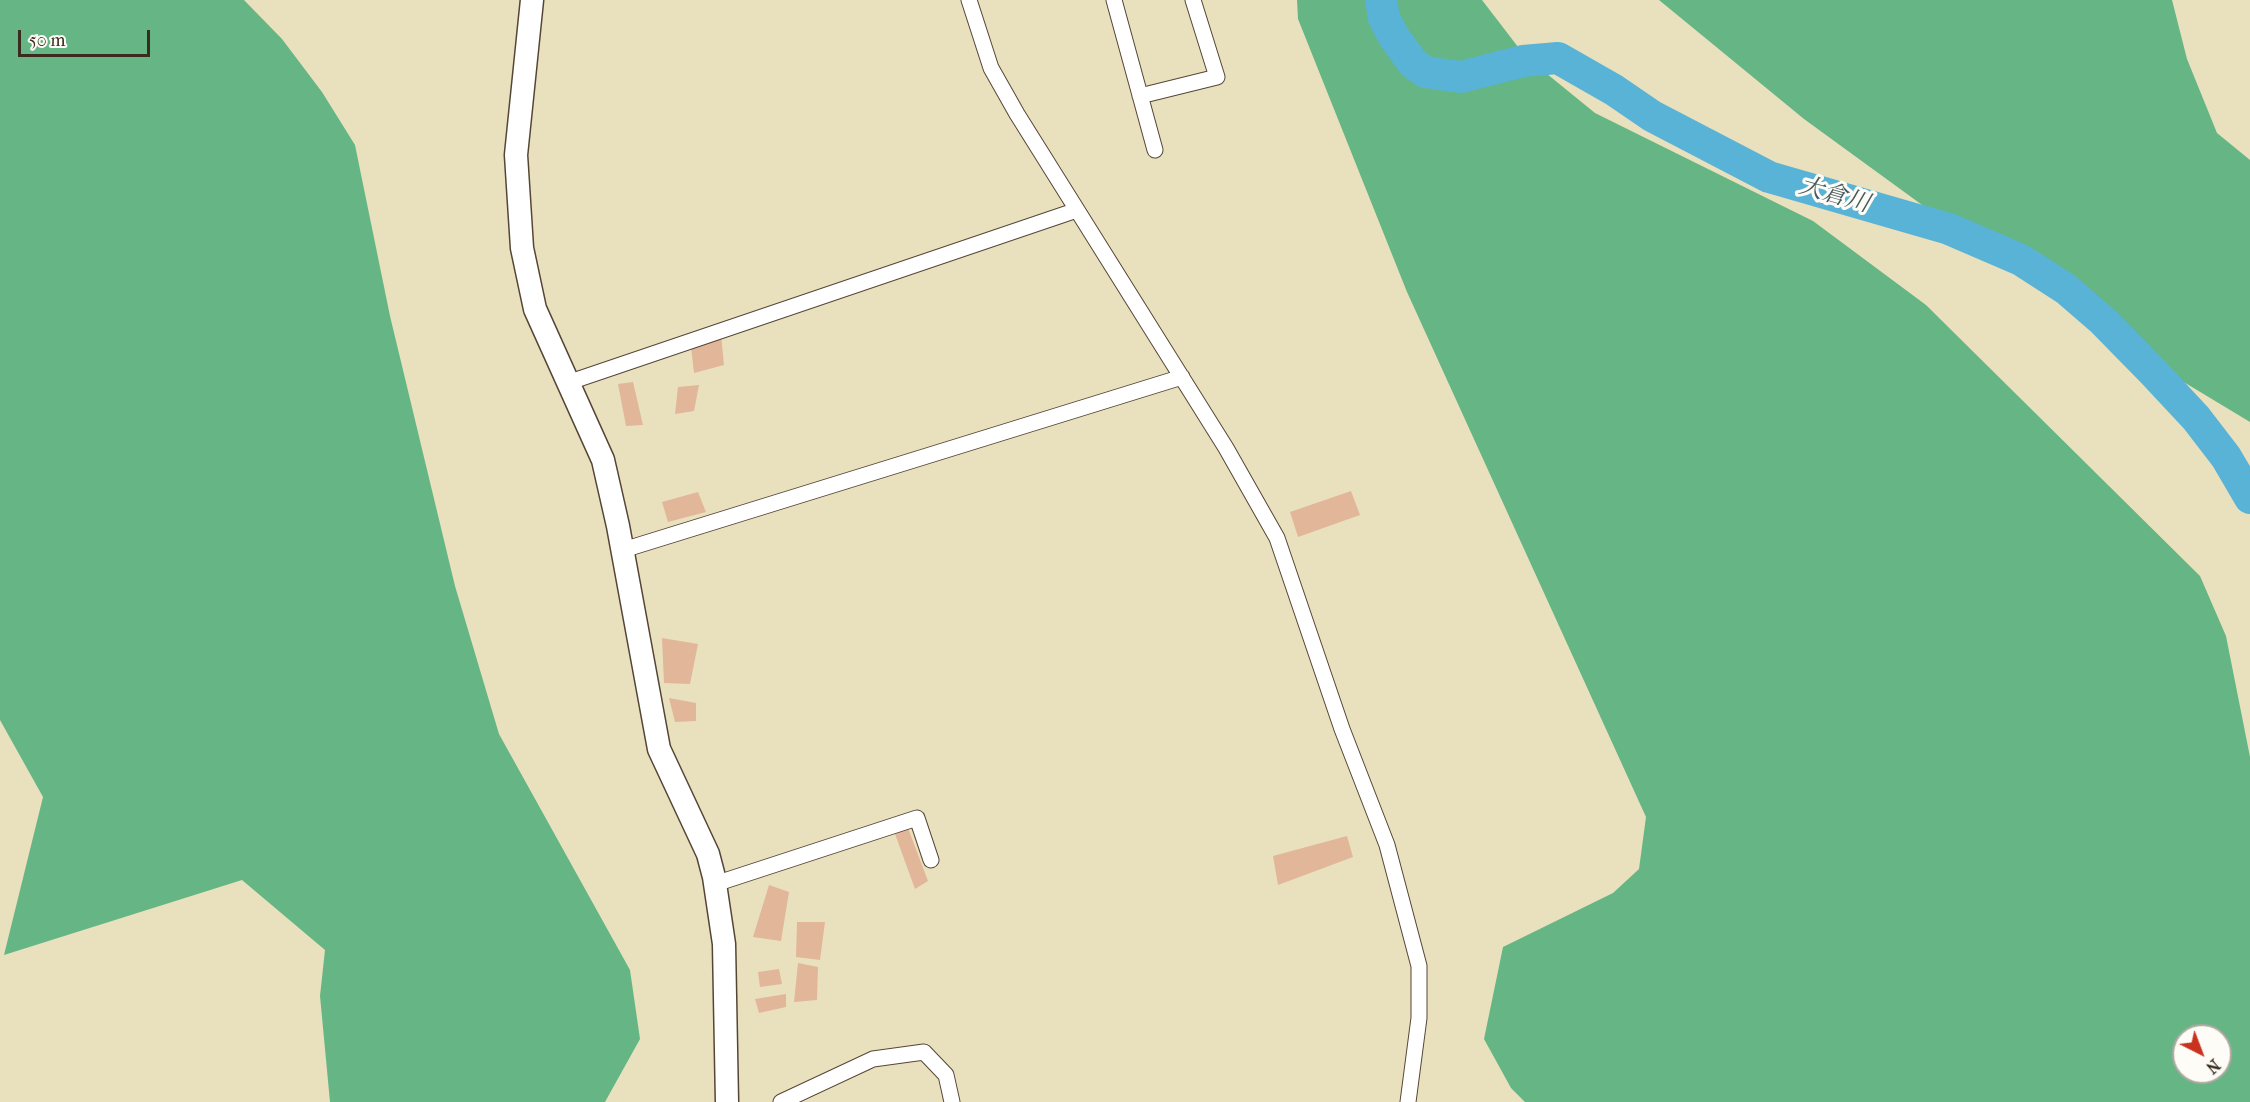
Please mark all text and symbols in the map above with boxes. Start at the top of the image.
scale bar [21,18,153,56]
text: 50 m [29,30,65,51]
water label: 大倉川 [1795,172,1873,220]
north arrow [2172,1024,2232,1084]
text: N [2202,1055,2224,1077]

